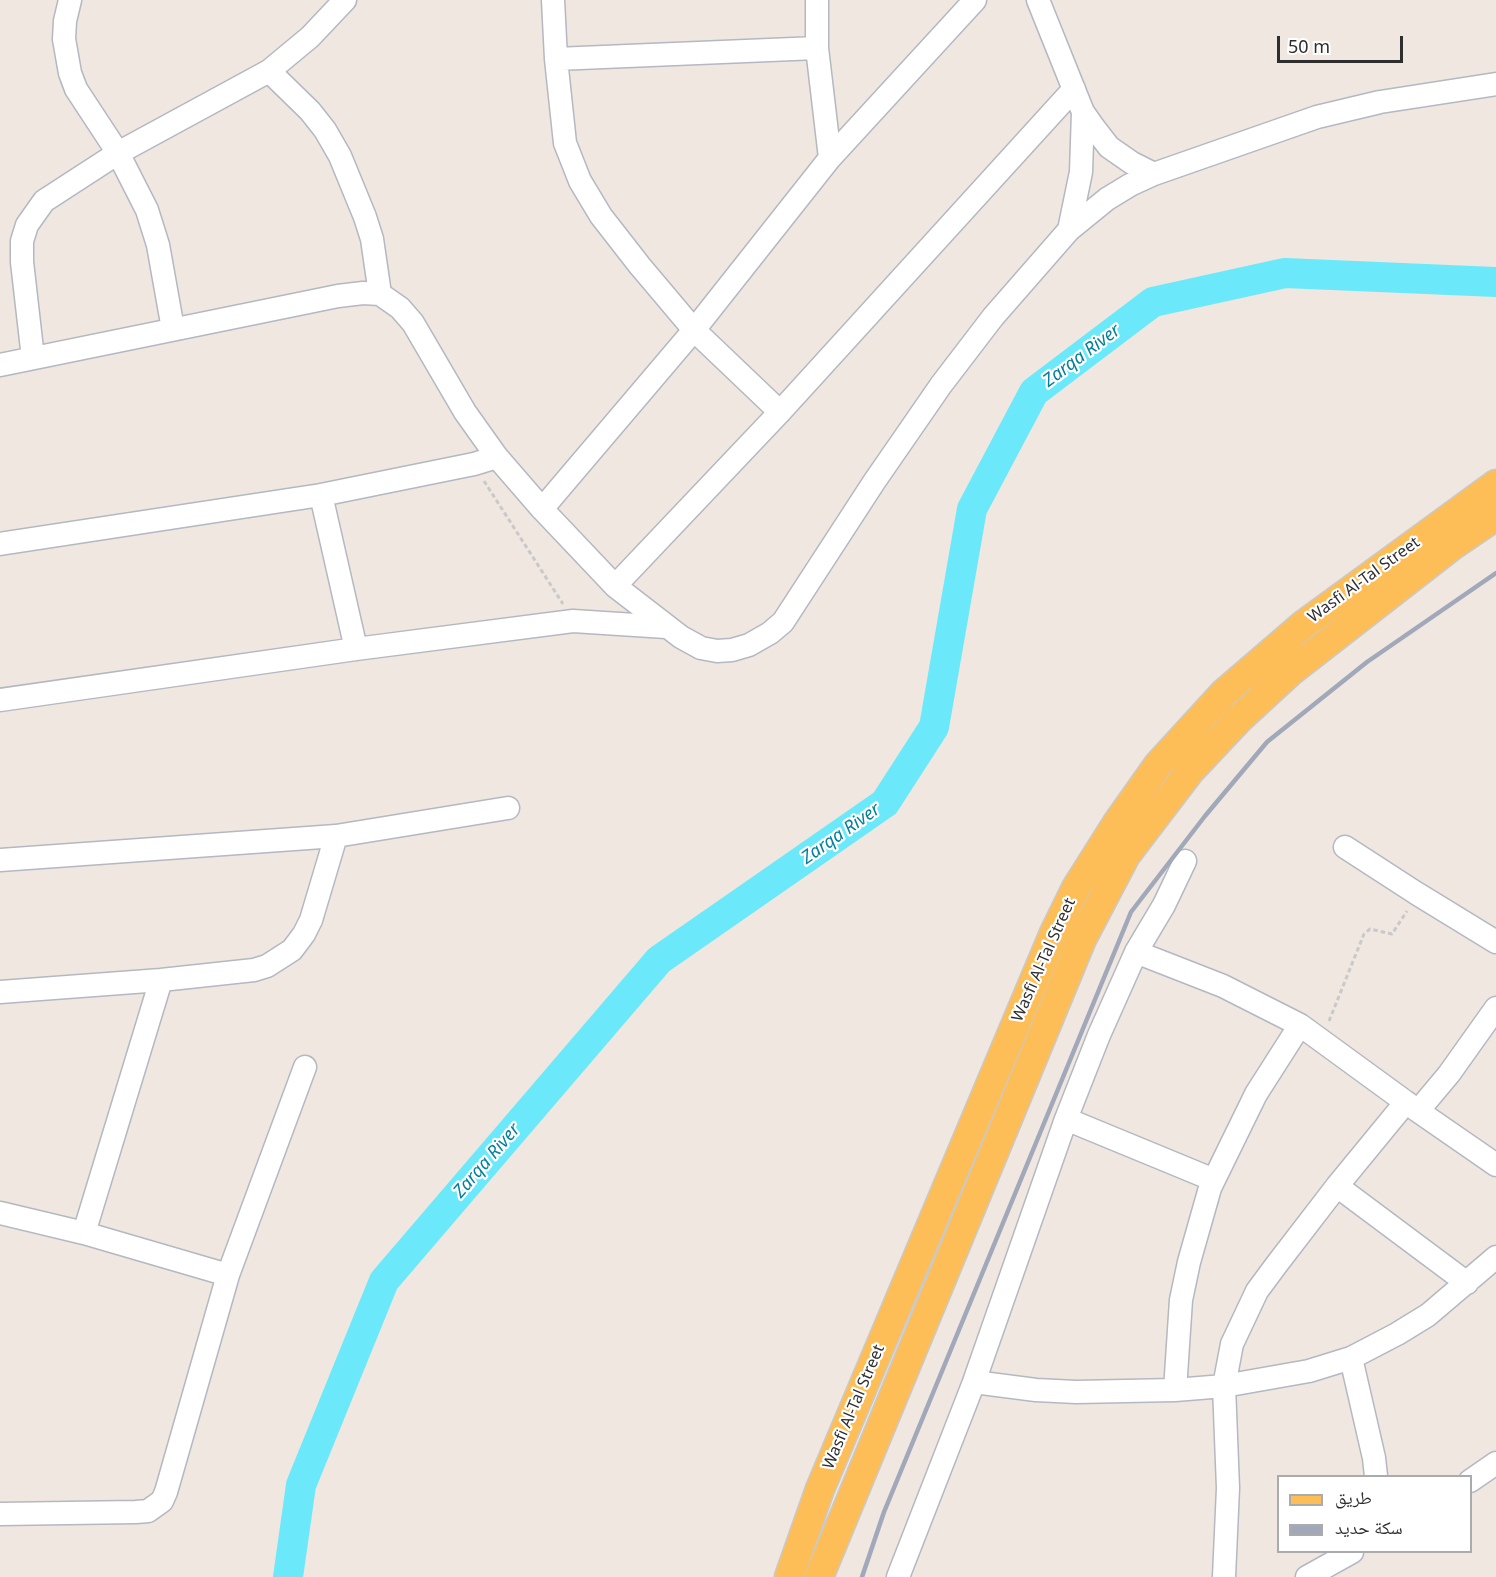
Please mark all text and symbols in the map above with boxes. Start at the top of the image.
scale bar [1280,24,1406,62]
text: 50 m [1288,34,1330,58]
water label: Zarqa River [1039,320,1125,392]
street label: Wasfi Al-Tal Street [1304,533,1424,627]
water label: Zarqa River [797,799,885,869]
street label: Wasfi Al-Tal Street [1008,895,1080,1025]
water label: Zarqa River [449,1119,525,1203]
street label: Wasfi Al-Tal Street [819,1342,889,1472]
legend [1277,1475,1472,1553]
text: طريق [1335,1485,1372,1509]
text: سكة حديد [1335,1515,1403,1539]

